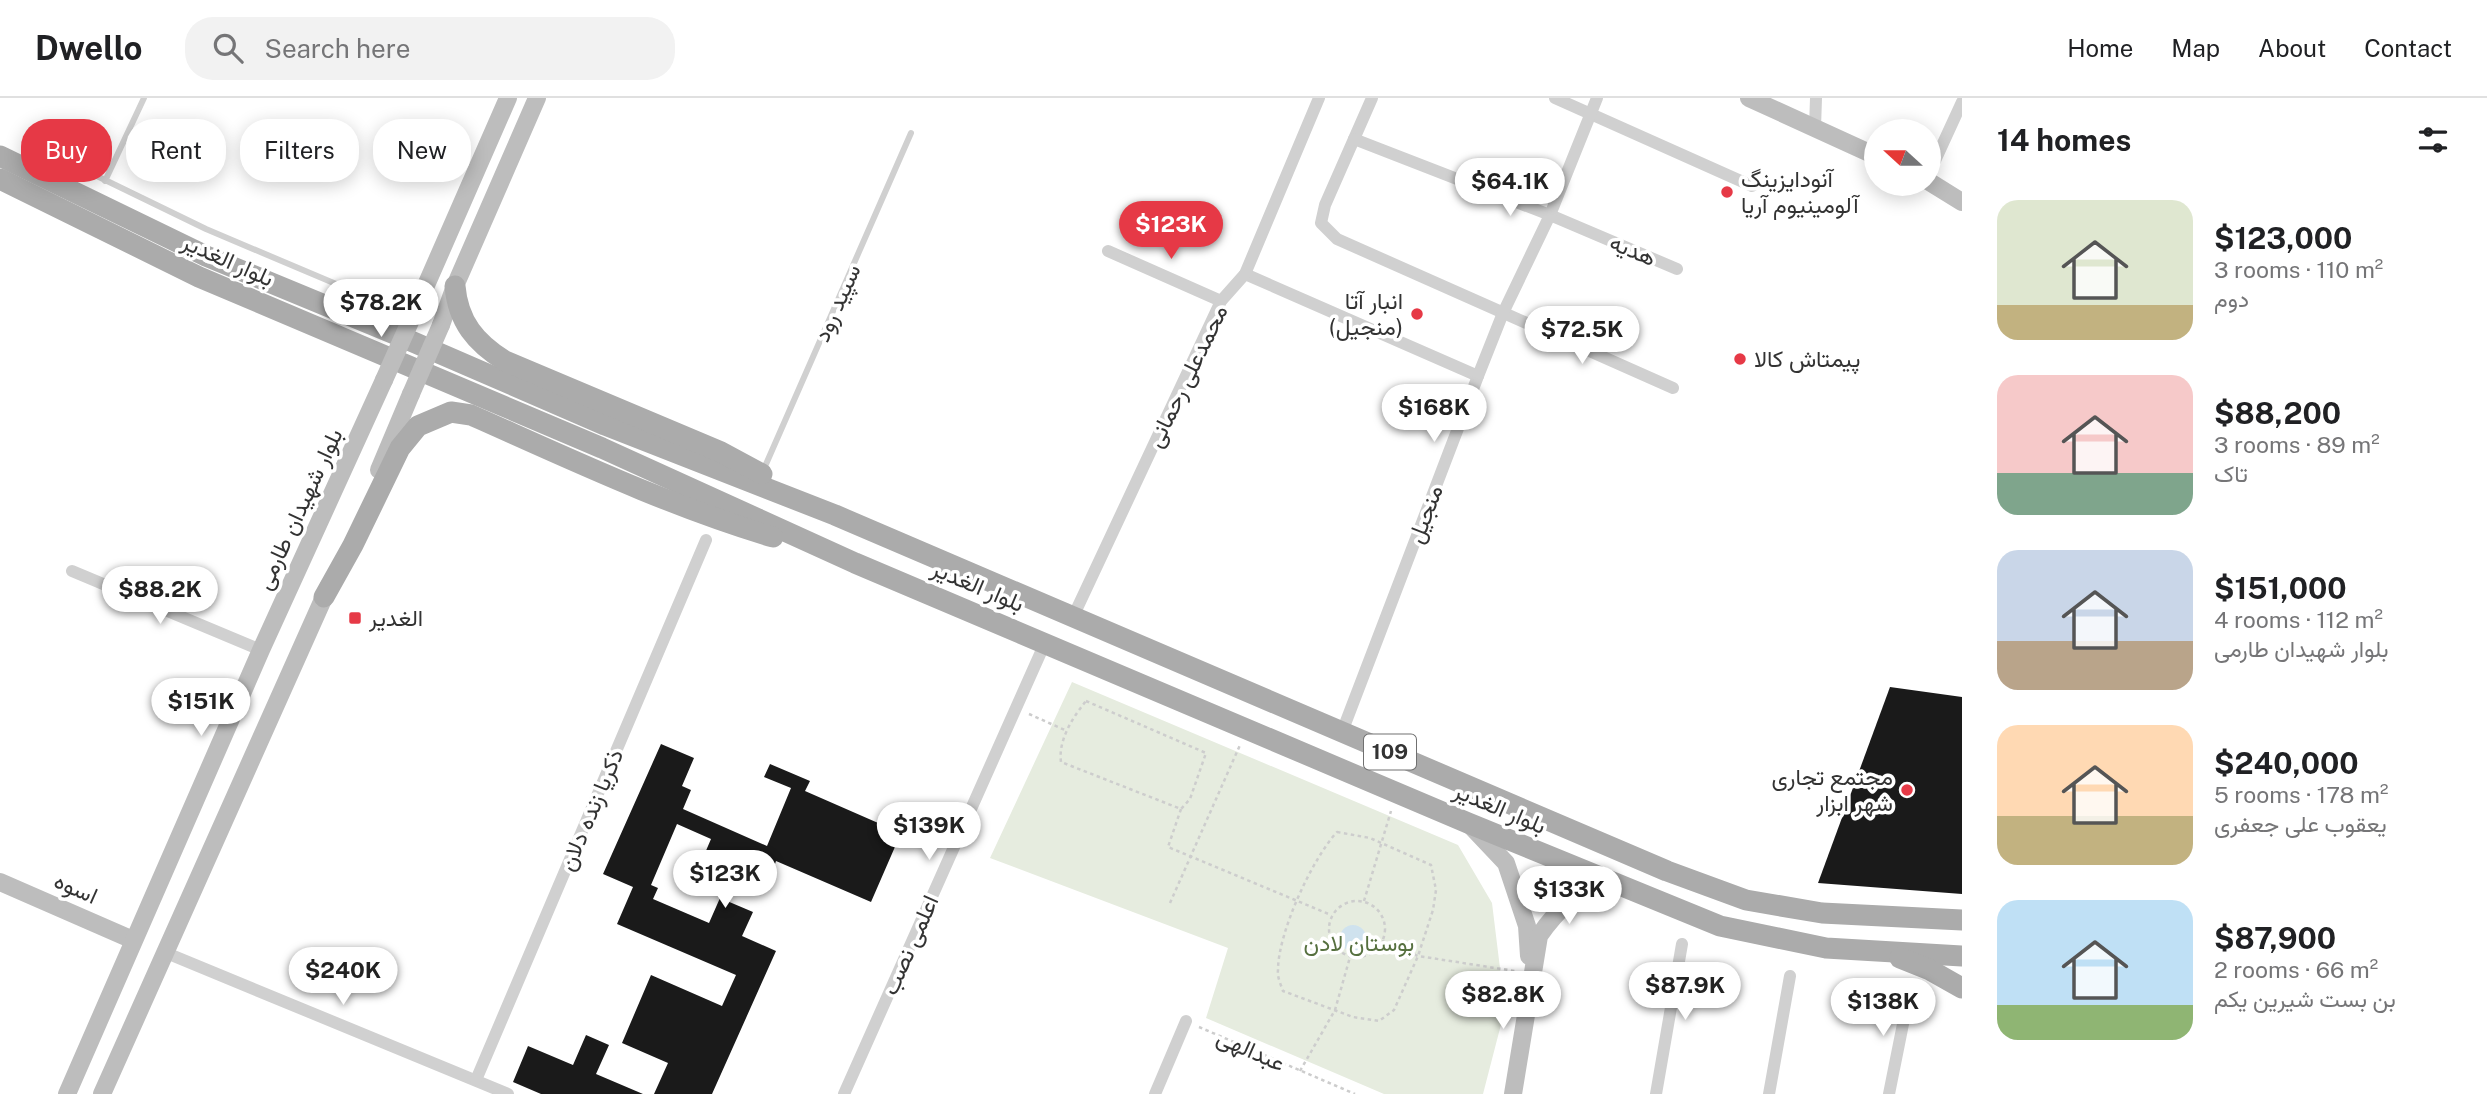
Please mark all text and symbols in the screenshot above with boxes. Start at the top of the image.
search box [185,17,675,80]
text: Dwello [35,29,143,67]
icon: search [209,29,247,67]
text: Search here [265,33,411,64]
text: Home [2067,34,2133,62]
text: Map [2171,34,2220,62]
text: About [2258,34,2326,62]
text: Contact [2364,34,2452,62]
chip: Buy [21,119,112,182]
chip: Rent [126,119,226,182]
chip: Filters [240,119,359,182]
chip: New [373,119,471,182]
north arrow [1864,119,1941,196]
map controls [1864,119,1941,196]
icon: filters [2414,121,2452,159]
text: 14 homes [1997,122,2131,158]
pin: $64.1K [1453,158,1567,218]
place label: آنودایزینگ آلومینیوم آریا [1741,165,1860,220]
text: $64.1K [1471,167,1549,194]
marker: آنودایزینگ آلومینیوم آریا [1719,184,1735,200]
pin: $123K [1122,202,1220,261]
text: $123K [1135,210,1207,237]
text: $123,000 [2214,220,2352,256]
street label: بلوار الغدیر [177,227,278,293]
street label: هدیه [1606,228,1660,271]
icon: home [2053,228,2137,312]
text: 3 rooms · 110 m² [2214,256,2383,283]
street label: سپید رود [807,260,868,347]
pin: $78.2K [324,280,438,339]
text: دوم [2214,285,2249,312]
place label: انبار آتا (منجیل) [1329,287,1403,341]
text: $78.2K [339,288,423,315]
street label: محمدعلی رحمانی [1140,300,1235,452]
marker: انبار آتا (منجیل) [1409,306,1425,322]
pin: $72.5K [1525,306,1639,366]
text: $72.5K [1541,315,1623,342]
place label: پیمتاش کالا [1754,345,1860,375]
marker: پیمتاش کالا [1732,351,1748,367]
pin: $168K [1385,384,1483,444]
text: $168K [1398,393,1470,420]
text: $88,200 [2214,395,2341,431]
icon: home [2053,403,2137,487]
street label: بلوار شهیدان طارمی [249,424,349,594]
text: 3 rooms · 89 m² [2214,431,2380,458]
text: تاک [2214,460,2248,487]
street label: منجیل [1401,481,1449,547]
street label: بلوار الغدیر [926,554,1028,619]
pin: $88.2K [103,566,217,626]
text: $151,000 [2214,570,2346,606]
text: $88.2K [118,575,202,602]
icon: home [2053,578,2137,662]
place label: الغدیر [368,604,423,633]
text: 4 rooms · 112 m² [2214,606,2383,633]
marker: الغدیر [347,610,363,626]
text: بلوار شهیدان طارمی [2214,635,2389,662]
pin: $151K [152,678,250,738]
text: $151K [167,687,235,714]
road number: 109 [1364,734,1416,770]
street label: ذکریا زنده دلان [553,745,630,876]
text: $240,000 [2214,745,2359,781]
icon: home [2053,753,2137,837]
place label: مجتمع تجاری شهر ابزار [1771,763,1893,818]
street label: بلوار الغدیر [1448,776,1550,841]
text: 5 rooms · 178 m² [2214,781,2388,808]
marker: مجتمع تجاری شهر ابزار [1899,782,1915,798]
pin: $139K [880,802,978,862]
text: یعقوب علی جعفری [2214,810,2387,837]
text: $139K [893,811,965,838]
pin: $123K [676,850,774,910]
text: $123K [689,859,761,886]
street label: اسوه [50,866,102,911]
pin: $133K [1520,866,1618,926]
text: $133K [1533,875,1605,902]
street label: اعلمی نصب [876,891,944,999]
text: $87,900 [2214,920,2336,956]
icon: home [2053,928,2137,1012]
park label: بوستان لادن [1304,929,1414,958]
pin: $240K [294,948,392,1007]
text: $240K [305,956,381,983]
text: 2 rooms · 66 m² [2214,956,2378,983]
pin: $87.9K [1628,962,1742,1022]
text: $87.9K [1645,971,1725,998]
pin: $82.8K [1446,972,1560,1031]
pin: $138K [1834,978,1932,1038]
text: $82.8K [1461,980,1545,1007]
text: بن بست شیرین یکم [2214,985,2396,1012]
text: $138K [1847,987,1919,1014]
street label: عبدالهی [1212,1023,1289,1078]

